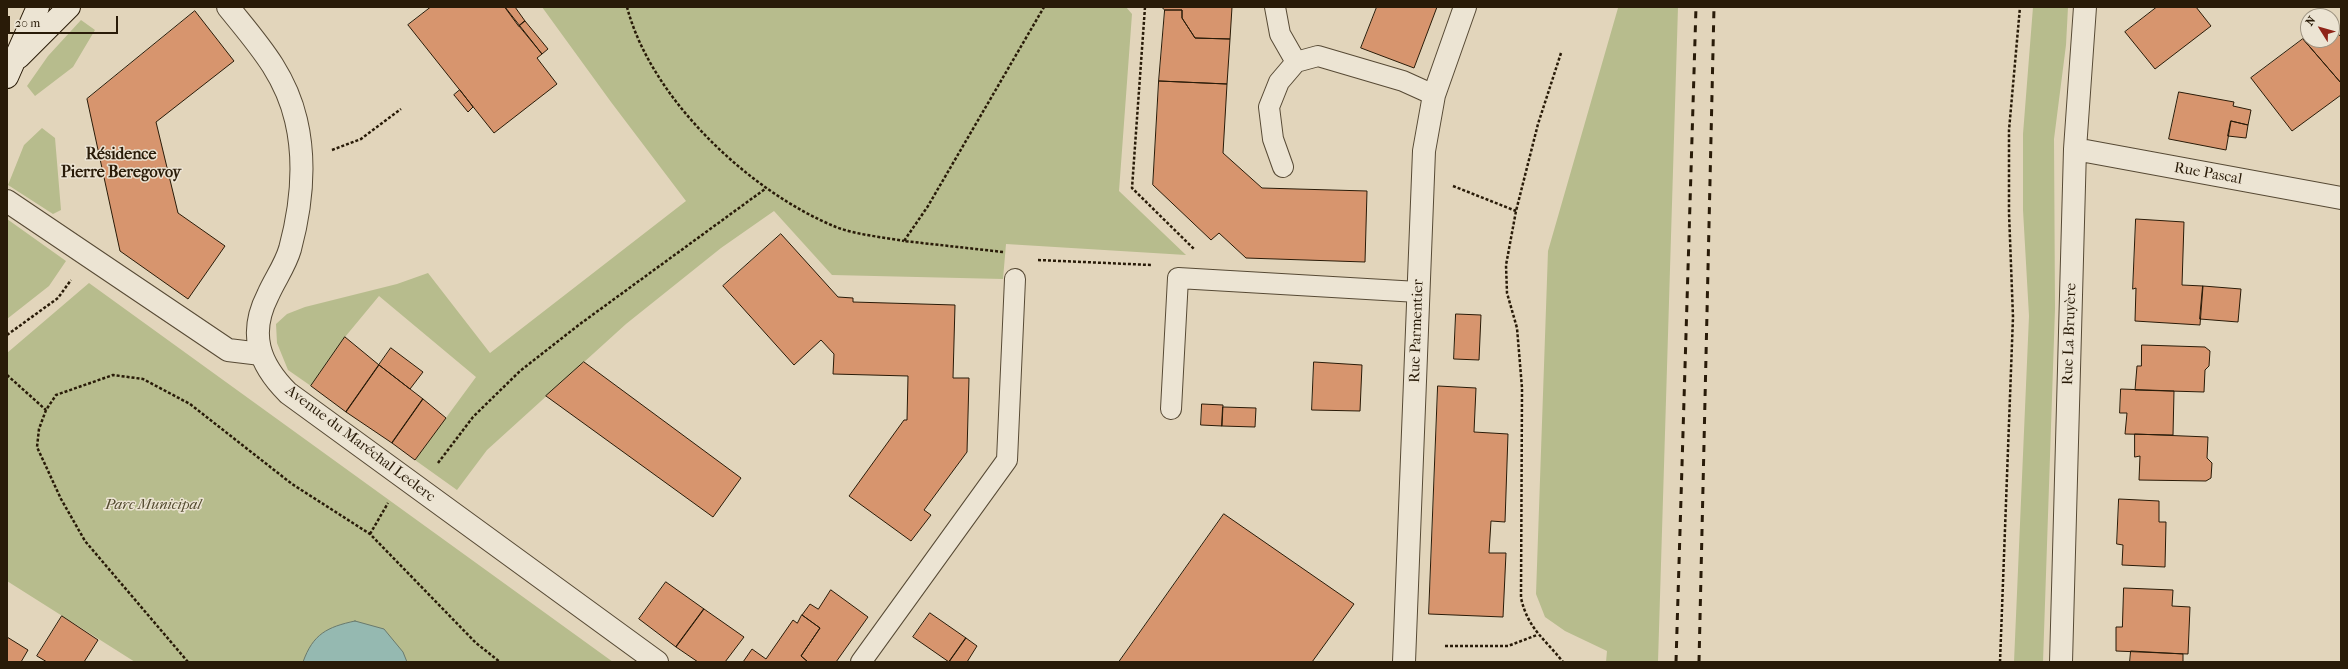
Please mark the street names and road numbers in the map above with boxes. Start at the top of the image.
street label: Rue Pascal [2173,159,2243,189]
street label: Rue Parmentier [1406,279,1428,383]
street label: Rue La Bruyère [2059,283,2081,385]
street label: Avenue du Maréchal Leclerc [282,382,438,506]

